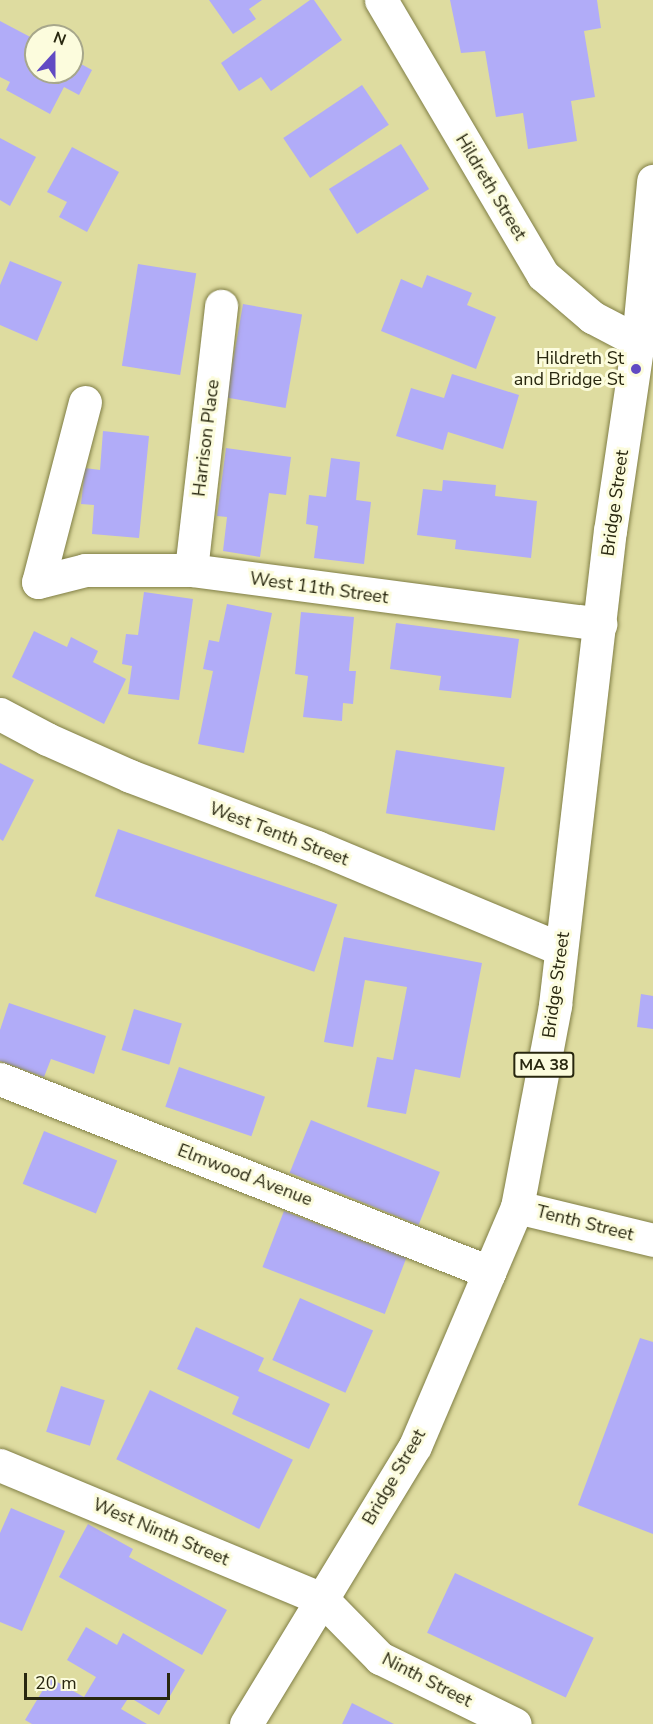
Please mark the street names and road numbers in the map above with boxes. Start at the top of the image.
street label: Hildreth Street [451,130,531,244]
street label: Harrison Place [188,378,224,498]
street label: Bridge Street [597,448,633,558]
street label: West 11th Street [248,568,390,608]
street label: West Tenth Street [206,798,352,870]
street label: Bridge Street [538,930,574,1040]
road number: MA 38 [512,1052,576,1078]
street label: Elmwood Avenue [175,1139,315,1211]
street label: Tenth Street [534,1200,636,1246]
street label: Bridge Street [358,1425,430,1529]
street label: West Ninth Street [90,1494,232,1570]
street label: Ninth Street [378,1648,476,1712]

